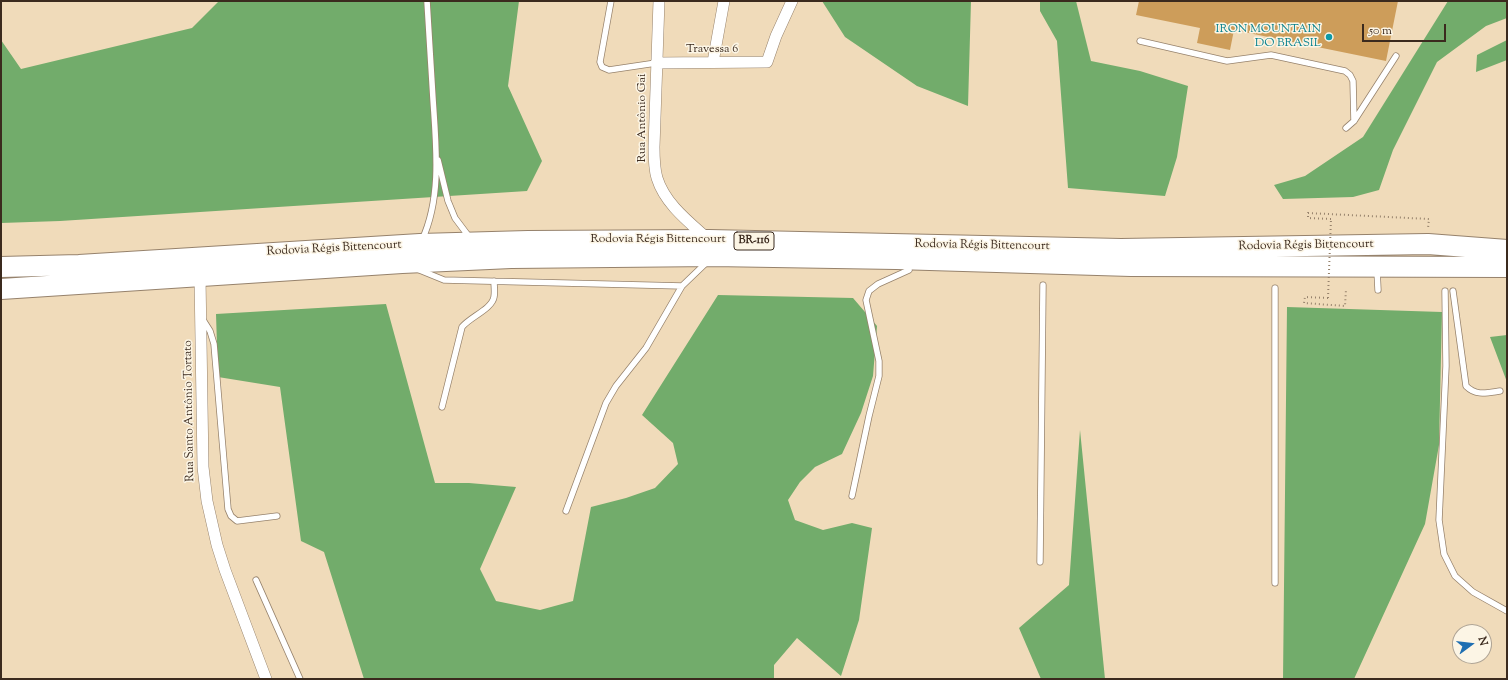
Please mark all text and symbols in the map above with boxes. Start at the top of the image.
scale bar [1364,16,1448,42]
text: 50 m [1369,22,1392,40]
place label: IRON MOUNTAIN DO BRASIL [1216,23,1321,51]
marker: IRON MOUNTAIN DO BRASIL [1324,32,1334,42]
street label: Travessa 6 [686,43,738,57]
street label: Rua Antônio Gai [636,74,650,162]
road number: BR-116 [734,232,774,250]
street label: Rodovia Régis Bittencourt [590,233,726,247]
street label: Rodovia Régis Bittencourt [266,238,402,260]
street label: Rodovia Régis Bittencourt [914,238,1050,254]
street label: Rodovia Régis Bittencourt [1238,238,1374,254]
street label: Rua Santo Antônio Tortato [182,340,198,482]
north arrow [1452,624,1492,664]
text: N [1474,635,1491,647]

